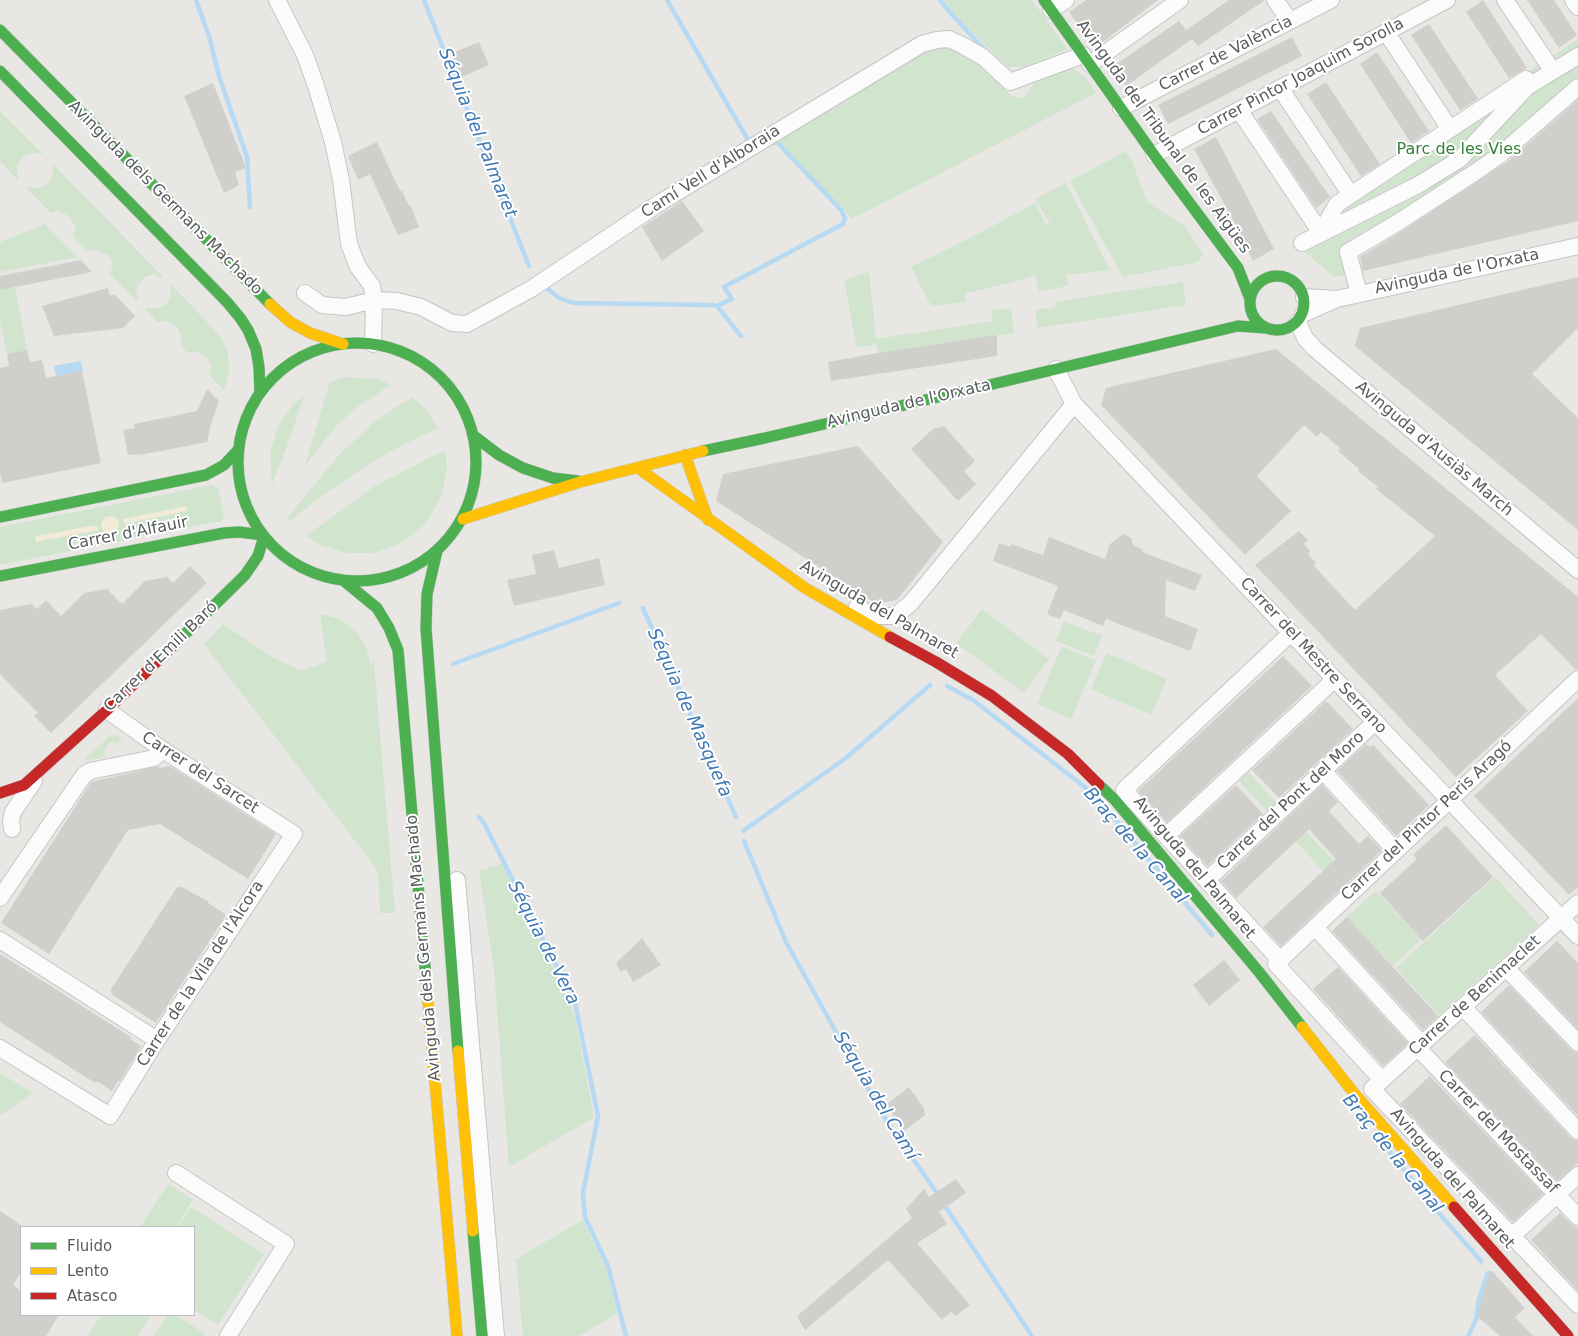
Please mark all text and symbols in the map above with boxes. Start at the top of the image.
street label: Carrer de València [1156,12,1296,96]
street label: Carrer Pintor Joaquim Sorolla [1195,14,1407,140]
street label: Avinguda del Tribunal de les Aigües [1072,17,1254,257]
water label: Séquia del Palmaret [433,45,521,221]
street label: Avinguda dels Germans Machado [64,97,266,299]
street label: Camí Vell d'Alboraia [638,121,784,223]
park label: Parc de les Vies [1397,140,1521,160]
street label: Avinguda de l'Orxata [1373,245,1541,299]
street label: Avinguda de l'Orxata [825,376,993,432]
street label: Avinguda d'Ausiàs March [1351,377,1517,521]
street label: Carrer d'Alfauir [67,513,189,555]
street label: Avinguda del Palmaret [796,557,962,663]
street label: Carrer del Mestre Serrano [1236,574,1390,738]
street label: Carrer d'Emili Baró [100,598,222,716]
water label: Séquia de Masquefa [642,625,736,801]
street label: Carrer del Sarcet [138,728,262,818]
street label: Carrer del Pont del Moro [1213,728,1369,874]
street label: Carrer del Pintor Peris Aragó [1338,737,1516,905]
water label: Braç de la Canal [1078,783,1192,909]
street label: Avinguda del Palmaret [1129,793,1259,943]
street label: Avinguda dels Germans Machado [403,814,445,1082]
street label: Carrer de la Vila de l'Alcora [134,877,268,1071]
water label: Séquia de Vera [502,877,584,1009]
street label: Carrer de Benimaclet [1405,932,1545,1060]
water label: Séquia del Camí [828,1028,922,1164]
street label: Carrer del Mostassaf [1434,1066,1562,1198]
water label: Braç de la Canal [1337,1090,1447,1218]
street label: Avinguda del Palmaret [1386,1105,1518,1253]
legend [20,1226,195,1316]
text: Fluido [67,1237,112,1255]
text: Lento [67,1262,109,1280]
text: Atasco [67,1287,117,1305]

